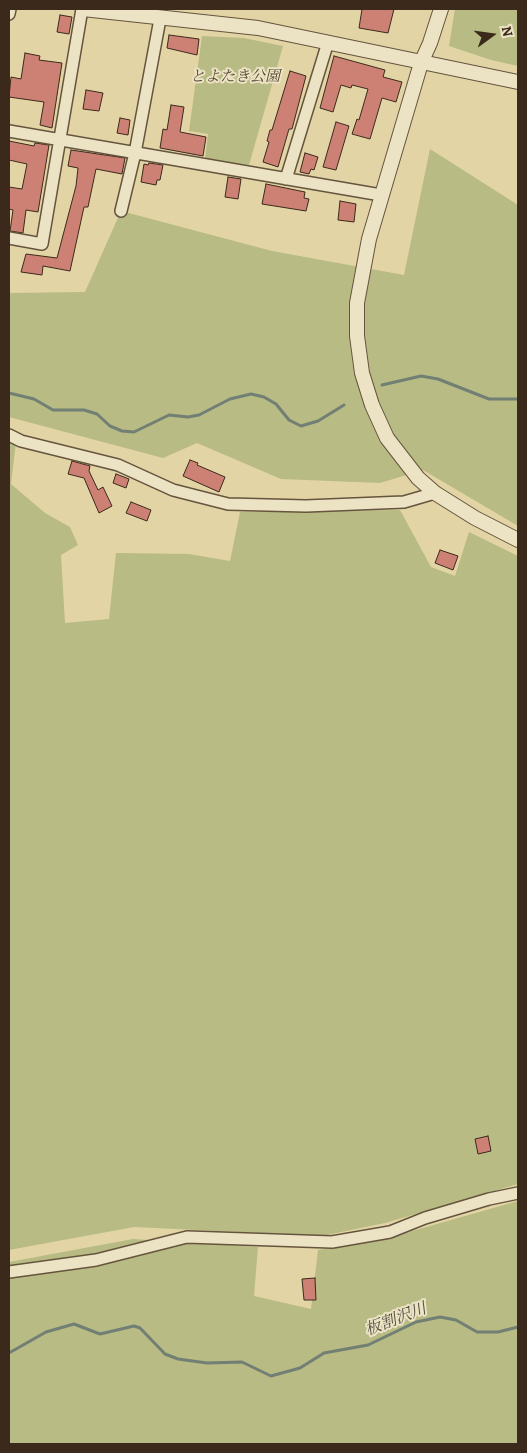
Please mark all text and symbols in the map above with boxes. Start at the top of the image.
north arrow [467,10,517,60]
text: N [497,24,517,38]
park label: とよたき公園 [190,68,280,86]
water label: 板割沢川 [363,1300,429,1340]

